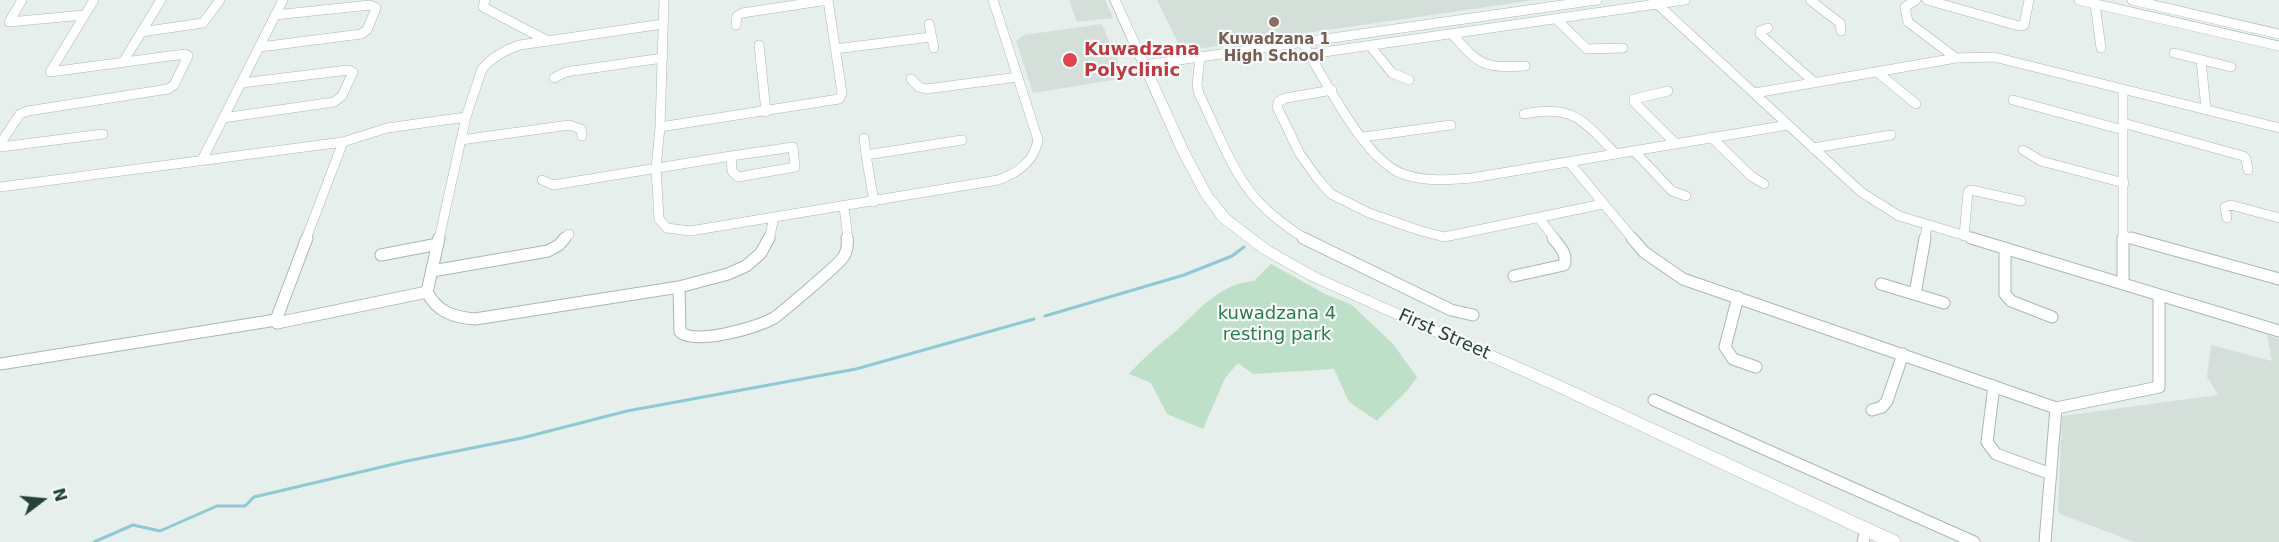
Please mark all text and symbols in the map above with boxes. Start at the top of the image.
marker: Kuwadzana 1 High School [1267,15,1281,29]
place label: Kuwadzana 1 High School [1218,31,1330,66]
place label: Kuwadzana Polyclinic [1084,39,1200,82]
marker: Kuwadzana Polyclinic [1061,51,1079,69]
park label: kuwadzana 4 resting park [1218,303,1336,346]
street label: First Street [1395,305,1493,365]
north arrow [12,470,72,530]
text: N [49,486,71,504]

